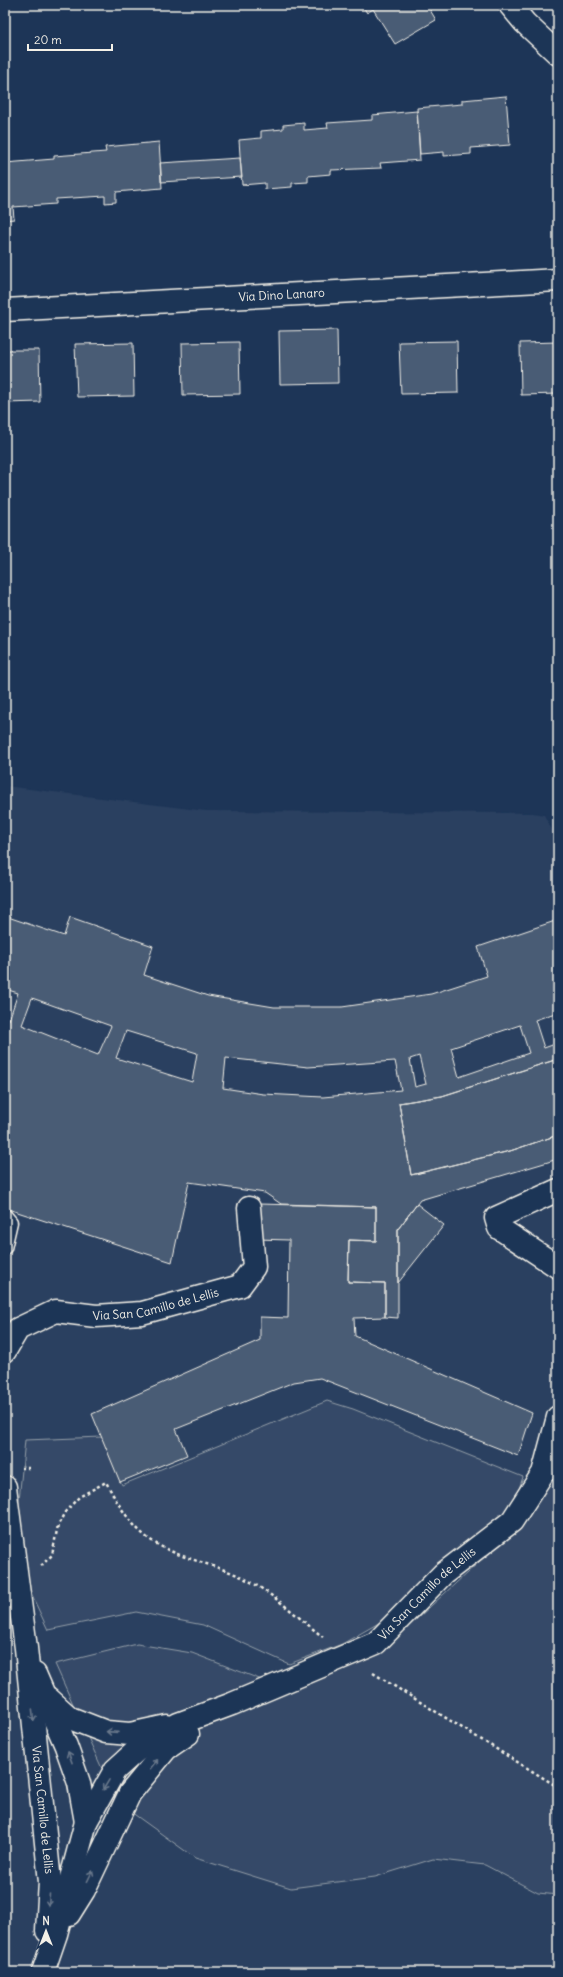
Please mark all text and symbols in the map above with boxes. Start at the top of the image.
scale bar [28,26,112,52]
text: 20 m [34,32,62,47]
street label: Via Dino Lanaro [238,285,325,304]
street label: Via San Camillo de Lellis [92,1284,220,1323]
street label: Via San Camillo de Lellis [375,1544,478,1643]
one-way arrow [29,1708,36,1721]
one-way arrow [106,1729,119,1736]
street label: Via San Camillo de Lellis [29,1745,57,1875]
one-way arrow [66,1751,73,1764]
one-way arrow [150,1758,158,1769]
one-way arrow [102,1779,110,1791]
one-way arrow [87,1871,94,1883]
one-way arrow [45,1893,53,1906]
north arrow [26,1911,66,1951]
text: N [42,1914,50,1928]

